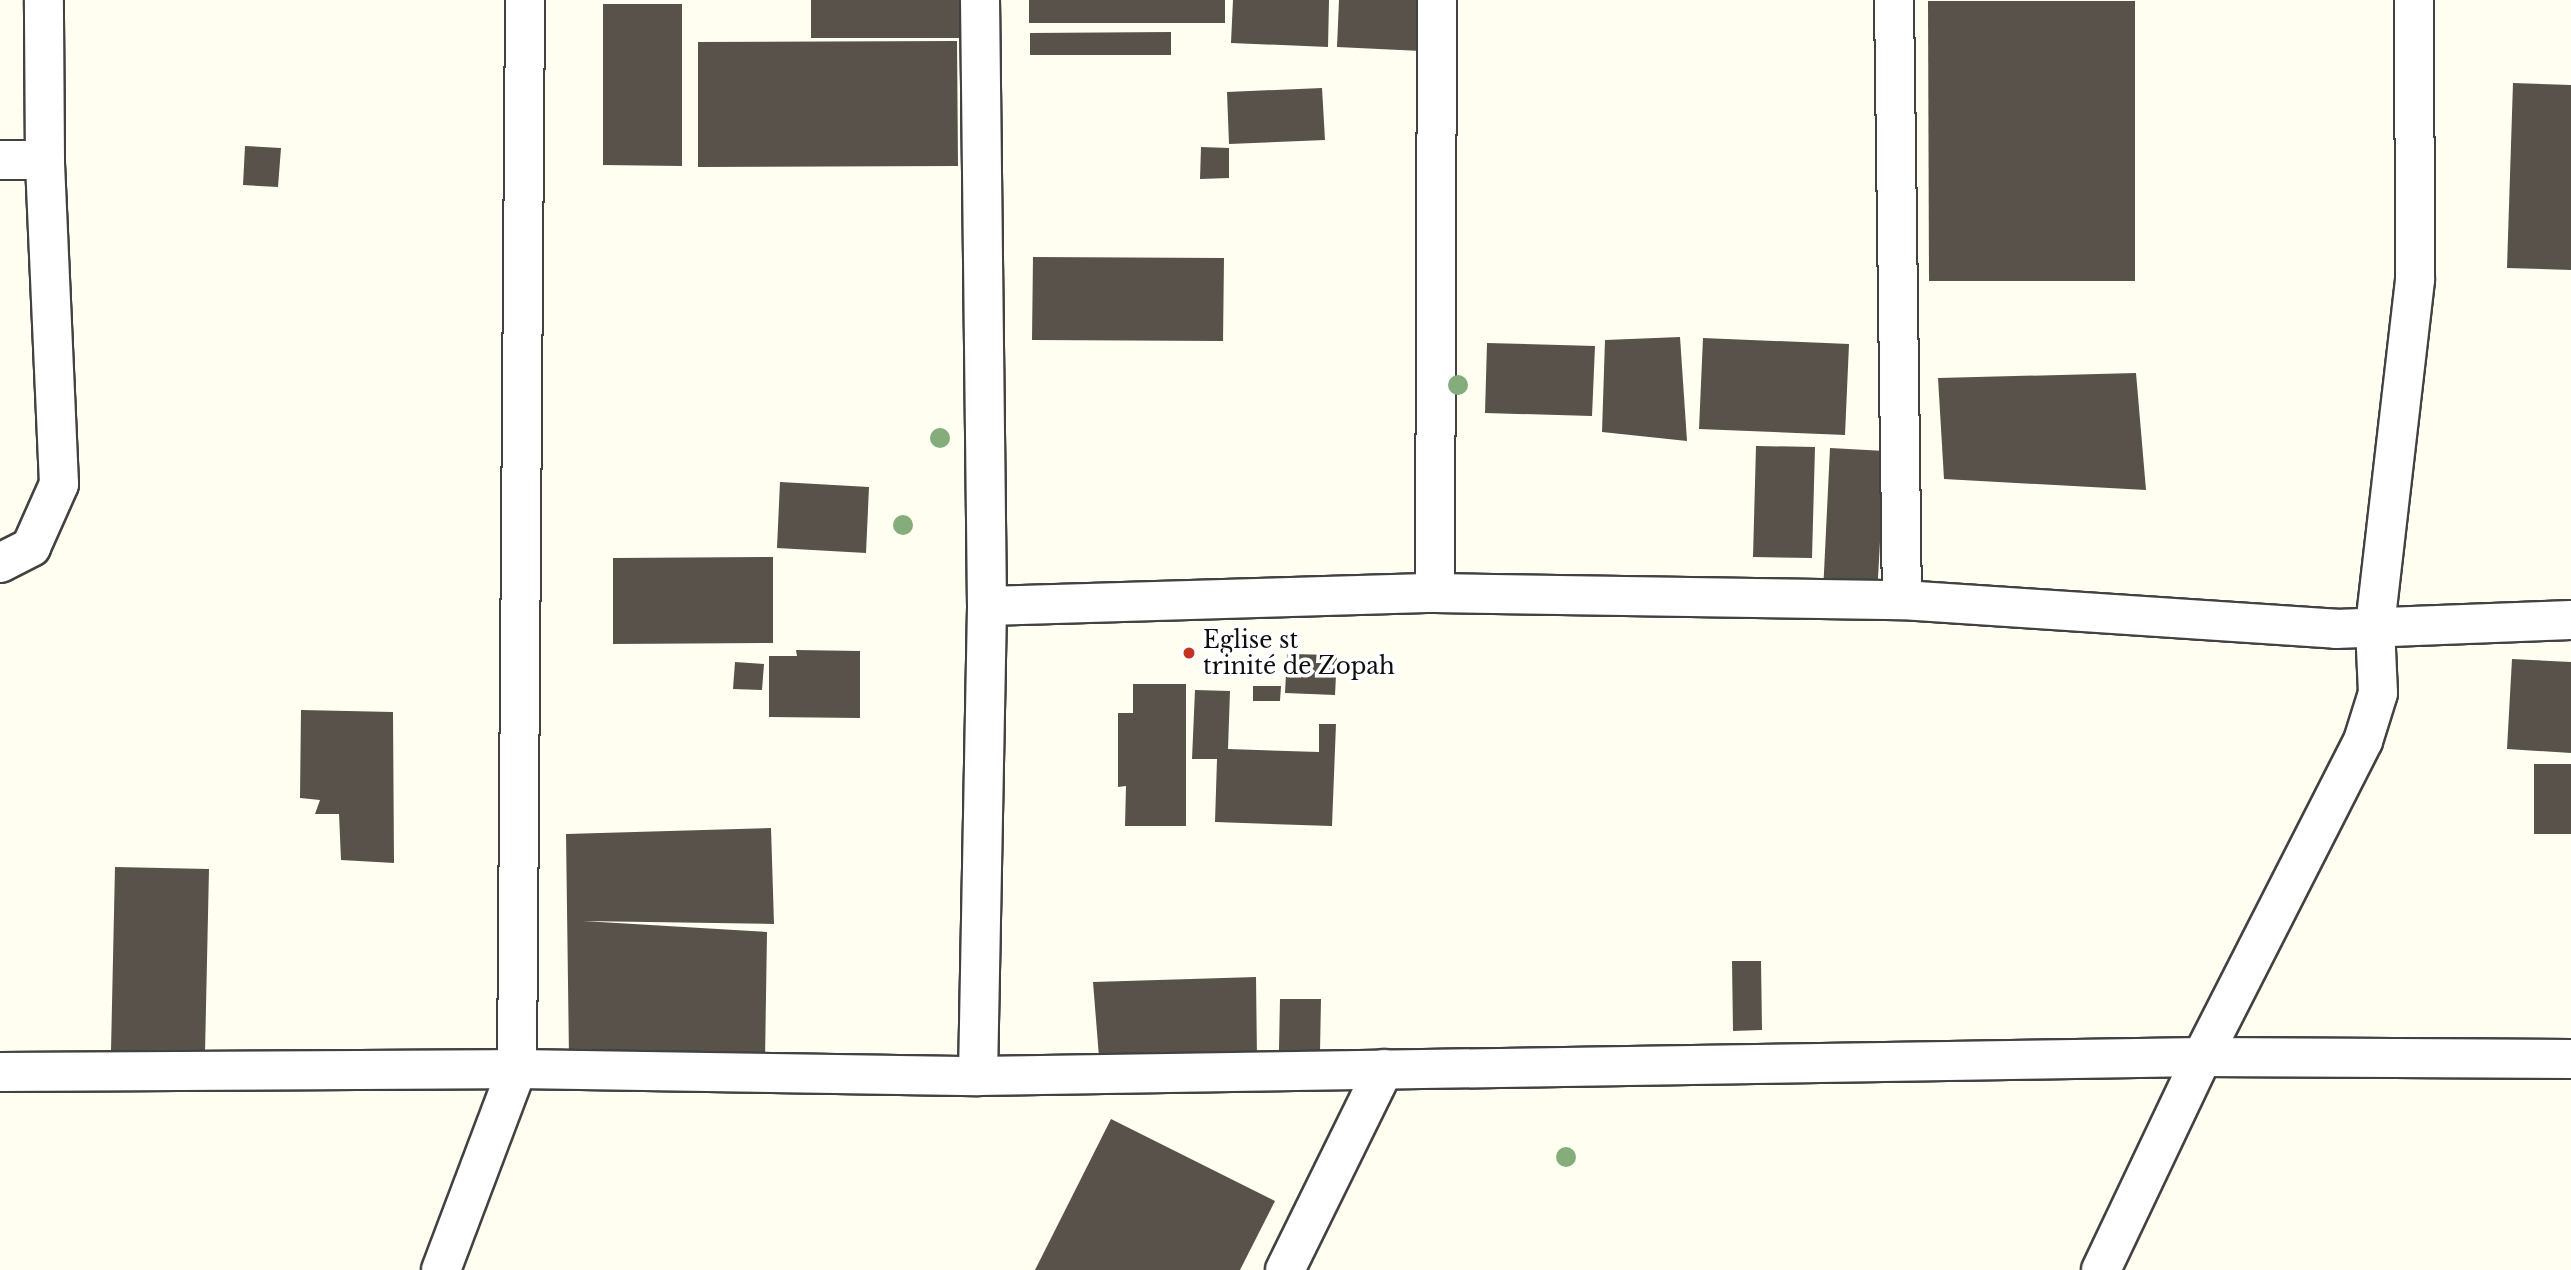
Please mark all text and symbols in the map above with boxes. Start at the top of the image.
place label: Eglise st trinité de Zopah [1203,626,1395,680]
marker: Eglise st trinité de Zopah [1181,645,1197,661]

